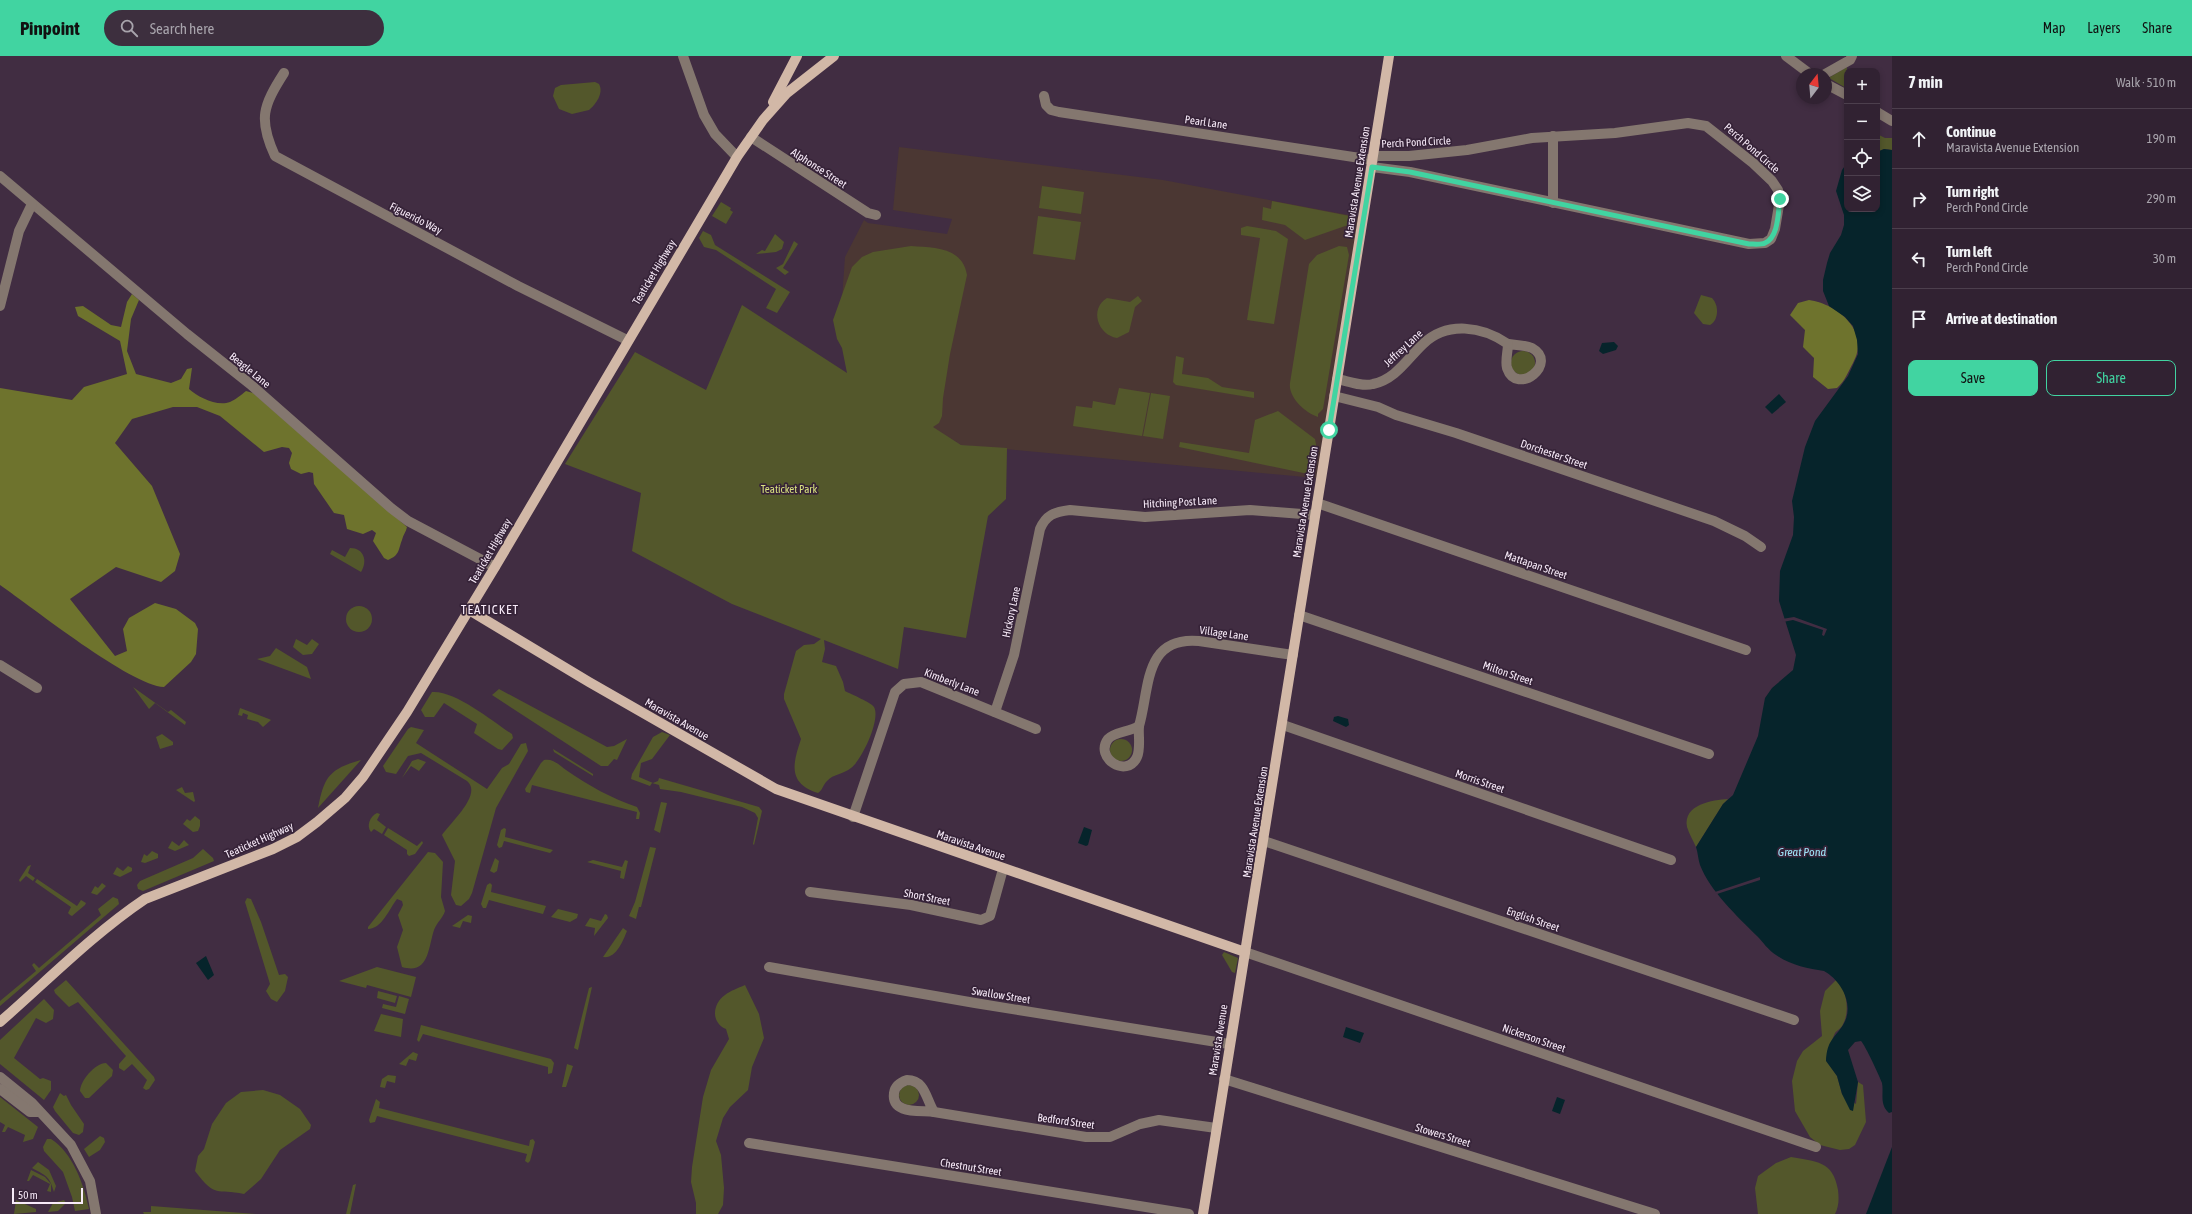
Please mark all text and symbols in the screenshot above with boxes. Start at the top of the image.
search box [104,10,384,46]
text: Pinpoint [20,17,80,39]
icon: search [118,17,140,39]
text: Search here [150,20,214,37]
text: Map [2043,20,2065,36]
text: Layers [2087,20,2120,36]
text: Share [2142,20,2172,36]
north arrow [1796,68,1832,104]
map controls [1844,68,1880,212]
button: + [1844,68,1880,104]
text: 7 min [1908,72,1943,92]
text: Walk · 510 m [2116,75,2176,90]
button: − [1844,104,1880,140]
street label: Pearl Lane [1184,113,1228,131]
street label: Perch Pond Circle [1722,121,1782,175]
text: Continue [1946,123,1996,140]
street label: Maravista Avenue Extension [1342,125,1372,239]
icon: ahead [1908,128,1930,150]
text: 190 m [2147,131,2176,146]
street label: Perch Pond Circle [1381,134,1451,150]
button: locate [1844,140,1880,176]
text: Maravista Avenue Extension [1946,140,2079,155]
street label: Alphonse Street [789,146,849,190]
button: layers [1844,176,1880,212]
text: Turn right [1946,183,1999,200]
icon: right [1908,188,1930,210]
route end [1771,190,1789,208]
text: 290 m [2147,191,2176,206]
street label: Figuerido Way [388,200,445,236]
text: Perch Pond Circle [1946,200,2028,215]
street label: Teaticket Highway [630,237,678,307]
text: Turn left [1946,243,1992,260]
icon: left [1908,248,1930,270]
text: 30 m [2153,251,2176,266]
text: Perch Pond Circle [1946,260,2028,275]
icon: arrive [1908,308,1930,330]
text: Arrive at destination [1946,310,2057,327]
street label: Jeffrey Lane [1381,327,1425,369]
street label: Beagle Lane [227,350,273,390]
button: Save [1908,360,2038,396]
button: Share [2046,360,2176,396]
route start [1320,421,1338,439]
street label: Dorchester Street [1519,437,1589,471]
street label: Maravista Avenue Extension [1290,445,1320,559]
park label: Teaticket Park [761,483,818,495]
street label: Hitching Post Lane [1143,494,1217,510]
street label: Teaticket Highway [466,516,514,586]
street label: Mattapan Street [1503,549,1569,581]
street label: Hickory Lane [1000,585,1022,639]
district label: TEATICKET [461,602,519,617]
street label: Village Lane [1199,624,1249,642]
street label: Milton Street [1481,659,1535,687]
street label: Kimberly Lane [923,666,981,698]
street label: Maravista Avenue [643,696,711,742]
street label: Maravista Avenue Extension [1240,765,1270,879]
street label: Morris Street [1454,767,1506,795]
street label: Teaticket Highway [223,819,295,860]
street label: Maravista Avenue [935,828,1007,862]
water label: Great Pond [1778,845,1826,859]
street label: Short Street [903,887,951,907]
street label: English Street [1505,904,1561,934]
street label: Swallow Street [971,984,1031,1006]
street label: Maravista Avenue [1206,1004,1230,1076]
street label: Nickerson Street [1501,1022,1567,1054]
street label: Bedford Street [1037,1111,1095,1131]
street label: Stowers Street [1414,1121,1472,1149]
street label: Chestnut Street [940,1156,1002,1178]
scale bar [12,1186,83,1205]
text: 50 m [18,1189,38,1201]

